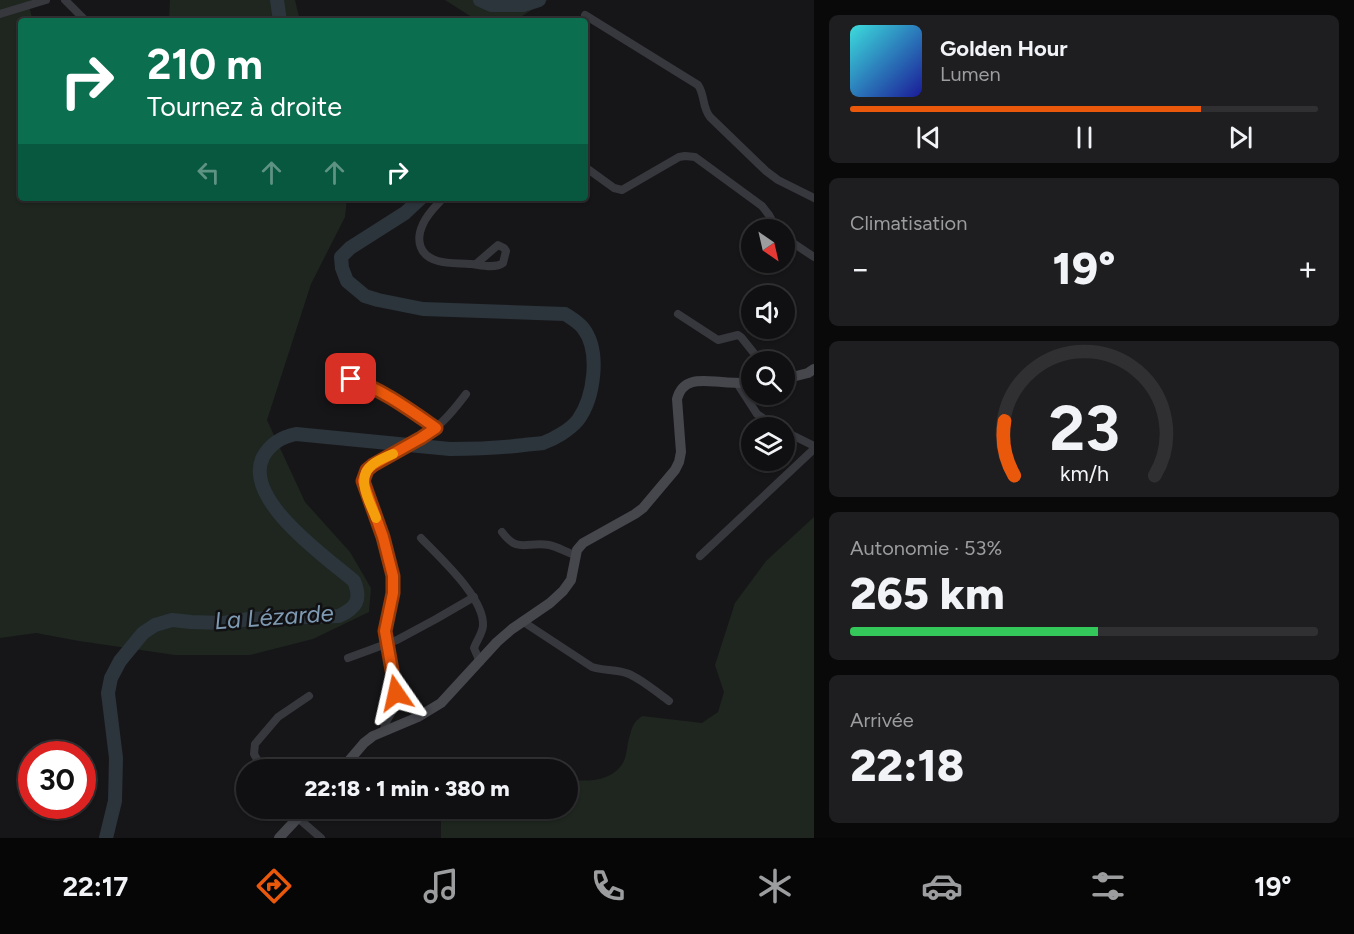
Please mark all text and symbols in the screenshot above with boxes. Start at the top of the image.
text: Golden Hour [940,35,1068,62]
text: 210 m [147,39,263,90]
icon: right [48,42,126,120]
text: Lumen [940,62,1001,86]
text: Tournez à droite [147,90,342,123]
icon: previous [912,121,945,154]
icon: pause [1068,121,1101,154]
icon: next [1224,121,1257,154]
icon: left [192,156,225,189]
icon: ahead [255,156,288,189]
icon: ahead [318,156,351,189]
icon: right [381,156,414,189]
text: Climatisation [850,211,967,235]
north arrow [741,219,795,273]
map controls [741,219,795,471]
text: 19° [1053,241,1115,295]
text: − [850,249,871,288]
text: + [1297,249,1318,288]
button: sound [741,285,795,339]
button: search [741,351,795,405]
pin [325,353,376,404]
icon: arrive [334,362,367,395]
text: 23 [1049,391,1119,466]
button: layers [741,417,795,471]
text: km/h [1060,461,1108,486]
text: Autonomie · 53% [850,536,1002,560]
text: 265 km [850,566,1005,620]
water label: La Lézarde [213,598,335,635]
position arrow [364,661,428,725]
text: Arrivée [850,708,914,732]
text: 22:18 [850,738,964,792]
speed limit sign: 30 [18,741,96,819]
text: 22:18 · 1 min · 380 m [304,775,510,802]
icon: directions [253,865,295,907]
icon: music [420,865,462,907]
icon: phone [587,865,629,907]
icon: climate [754,865,796,907]
icon: car [921,865,963,907]
icon: filters [1087,865,1129,907]
text: 22:17 [62,870,128,903]
text: 19° [1254,870,1292,903]

